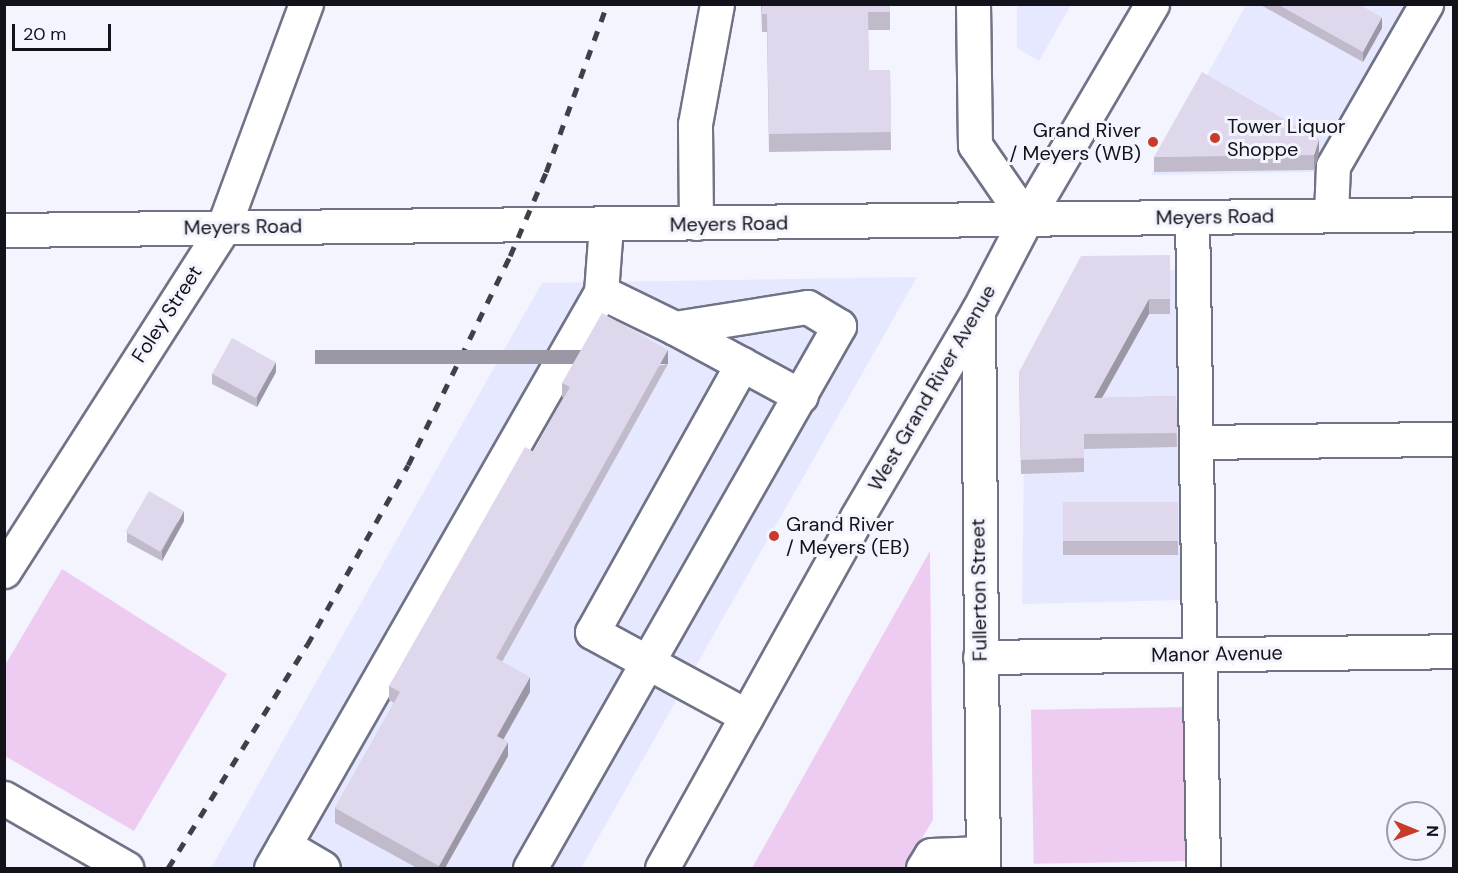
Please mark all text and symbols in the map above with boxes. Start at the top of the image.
scale bar [15,12,114,50]
text: 20 m [23,22,66,46]
place label: Tower Liquor Shoppe [1227,114,1345,161]
place label: Grand River / Meyers (WB) [1009,118,1141,165]
marker: Tower Liquor Shoppe [1208,131,1222,145]
marker: Grand River / Meyers (WB) [1146,135,1160,149]
street label: Meyers Road [1155,204,1275,230]
street label: Meyers Road [669,211,789,237]
street label: Meyers Road [183,214,303,240]
street label: Foley Street [127,261,207,367]
street label: West Grand River Avenue [863,281,1001,495]
place label: Grand River / Meyers (EB) [786,512,910,559]
street label: Fullerton Street [966,518,992,662]
marker: Grand River / Meyers (EB) [767,529,781,543]
street label: Manor Avenue [1151,641,1283,667]
north arrow [1386,801,1446,861]
text: N [1422,825,1443,837]

